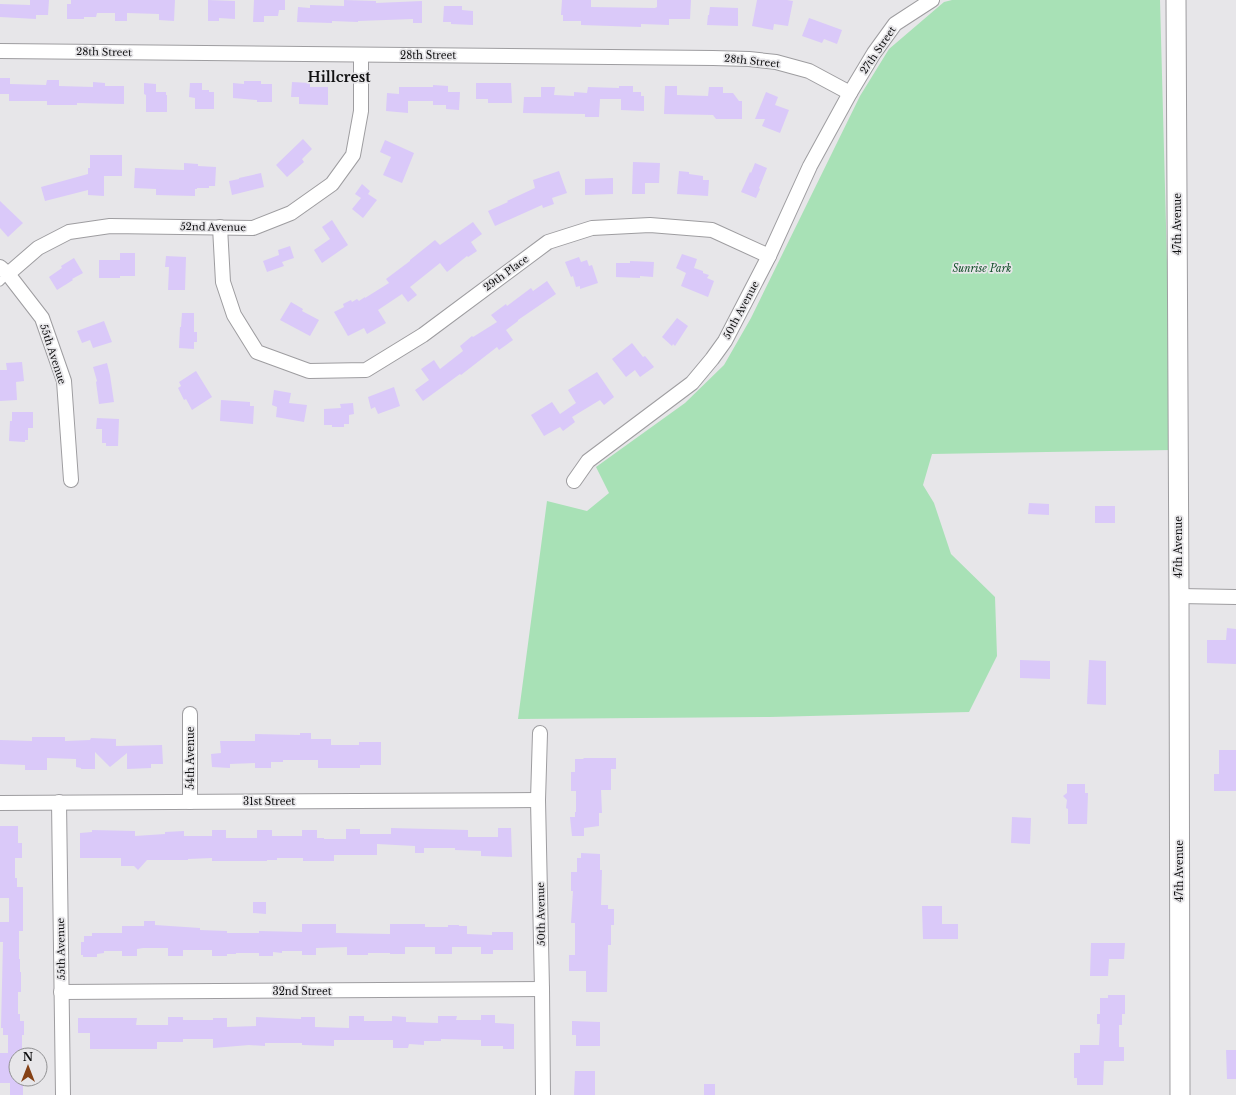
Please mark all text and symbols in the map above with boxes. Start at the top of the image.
street label: 27th Street [857,23,899,76]
street label: 28th Street [76,45,132,59]
street label: 28th Street [400,49,456,62]
street label: 28th Street [724,52,781,70]
district label: Hillcrest [307,68,371,86]
street label: 47th Avenue [1171,193,1184,255]
street label: 52nd Avenue [180,220,246,234]
street label: 29th Place [481,252,531,294]
park label: Sunrise Park [952,262,1012,275]
street label: 50th Avenue [720,278,762,341]
street label: 55th Avenue [37,322,69,386]
street label: 47th Avenue [1172,516,1185,578]
street label: 54th Avenue [184,726,197,789]
street label: 31st Street [243,795,295,808]
street label: 47th Avenue [1173,840,1186,902]
street label: 50th Avenue [534,882,548,946]
street label: 55th Avenue [54,917,68,980]
street label: 32nd Street [273,985,332,998]
north arrow [8,1047,48,1087]
text: N [23,1050,34,1064]

